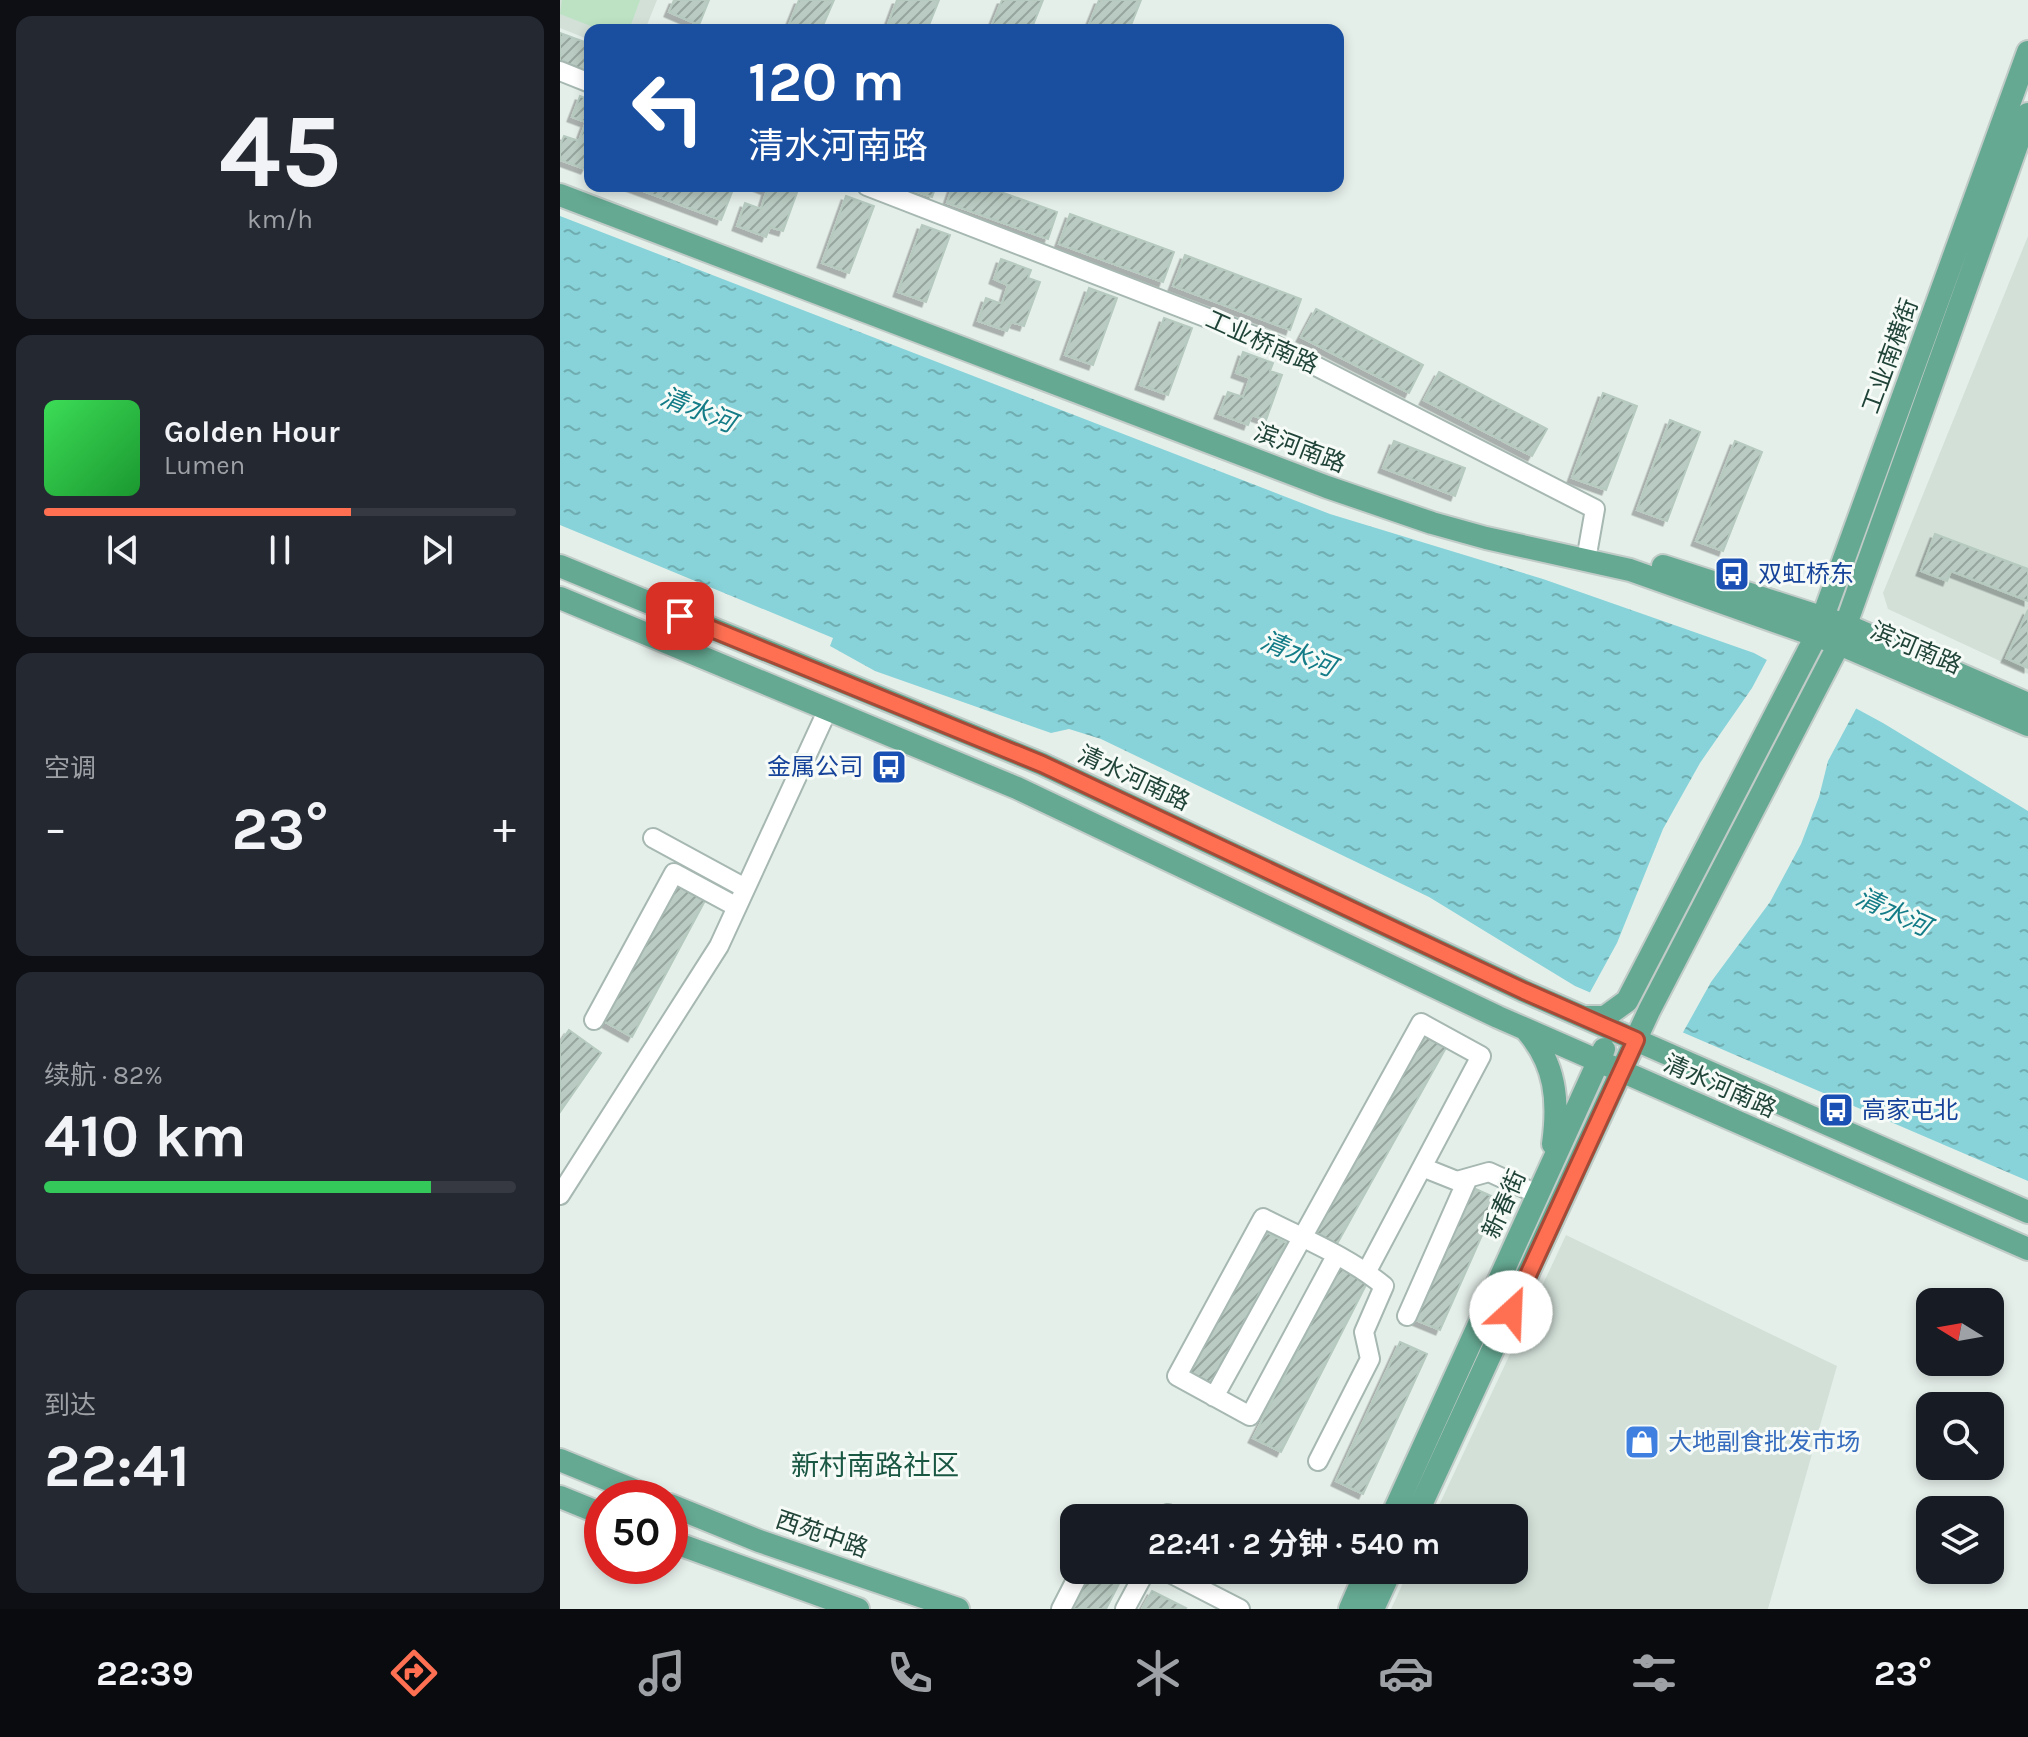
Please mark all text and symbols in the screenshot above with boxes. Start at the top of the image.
text: 120 m [748,49,905,114]
icon: left [616,56,720,160]
text: 45 [219,91,341,212]
text: 清水河南路 [748,125,928,167]
text: km/h [247,204,313,235]
street label: 工业南横街 [1856,295,1924,417]
street label: 工业桥南路 [1201,305,1323,379]
water label: 清水河 [656,381,745,441]
text: Golden Hour [164,414,340,450]
street label: 滨河南路 [1250,418,1350,478]
text: Lumen [164,450,245,481]
icon: previous [101,528,145,572]
icon: pause [258,528,302,572]
icon: next [415,528,459,572]
bus stop icon: 双虹桥东 [1713,555,1751,593]
place label: 双虹桥东 [1758,560,1854,588]
pin [646,582,714,650]
icon: arrive [658,594,702,638]
street label: 滨河南路 [1866,616,1966,680]
water label: 清水河 [1256,625,1345,685]
street label: 清水河南路 [1074,740,1194,816]
bus stop icon: 金属公司 [870,748,908,786]
text: 空调 [44,753,96,784]
place label: 金属公司 [767,753,863,781]
text: 23° [232,794,328,864]
text: − [44,803,67,854]
text: + [493,803,516,854]
water label: 清水河 [1851,881,1939,945]
street label: 清水河南路 [1659,1049,1781,1123]
text: 续航 · 82% [44,1060,163,1091]
bus stop icon: 高家屯北 [1817,1091,1855,1129]
place label: 高家屯北 [1862,1096,1958,1124]
text: 410 km [44,1101,247,1171]
street label: 新春街 [1477,1165,1531,1243]
position arrow [1469,1270,1553,1354]
north arrow [1916,1288,2004,1376]
map controls [1916,1288,2004,1584]
text: 到达 [44,1390,96,1421]
button: search [1916,1392,2004,1480]
shop icon: 大地副食批发市场 [1623,1423,1661,1461]
place label: 大地副食批发市场 [1668,1428,1860,1456]
text: 22:41 [44,1431,190,1501]
district label: 新村南路社区 [791,1449,959,1482]
speed limit sign: 50 [584,1480,688,1584]
button: layers [1916,1496,2004,1584]
street label: 西苑中路 [772,1505,872,1563]
text: 22:41 · 2 分钟 · 540 m [1148,1526,1440,1562]
icon: directions [386,1645,442,1701]
icon: music [634,1645,690,1701]
icon: phone [882,1645,938,1701]
icon: climate [1130,1645,1186,1701]
icon: car [1378,1645,1434,1701]
icon: filters [1626,1645,1682,1701]
text: 22:39 [96,1652,194,1694]
text: 23° [1874,1652,1932,1694]

